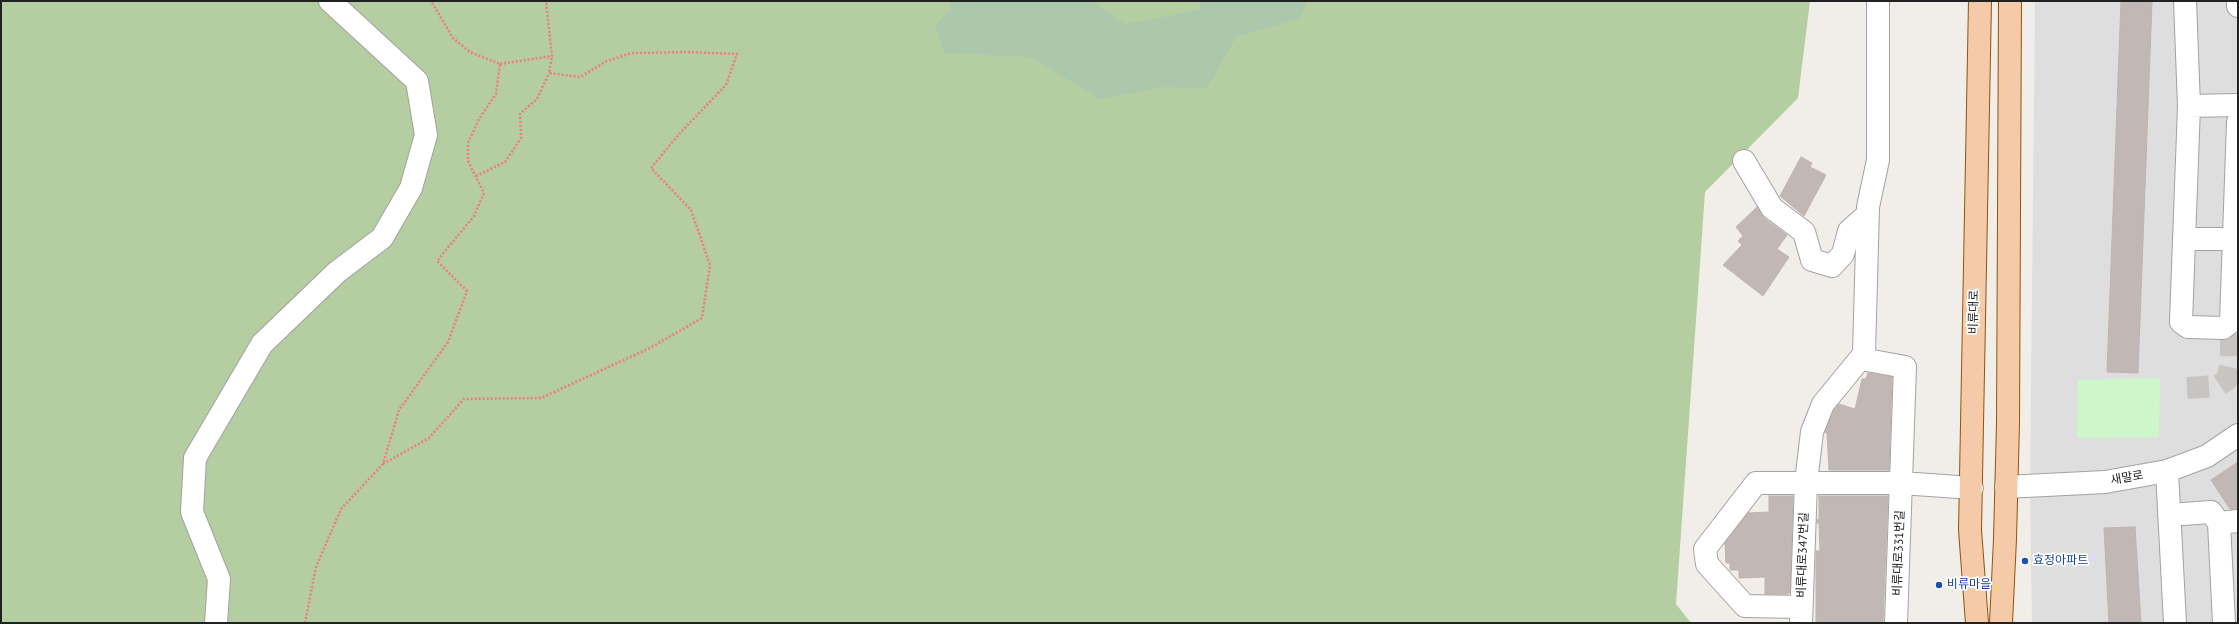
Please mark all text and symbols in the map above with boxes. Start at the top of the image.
street label: 비류대로 [1966,290,1982,334]
street label: 새말로 [2109,468,2145,488]
street label: 비류대로331번길 [1890,510,1908,596]
street label: 비류대로347번길 [1794,512,1812,598]
place label: 효정아파트 [2033,554,2088,568]
marker: 효정아파트 [2020,556,2030,566]
place label: 비류마을 [1947,578,1991,592]
marker: 비류마을 [1934,580,1944,590]

